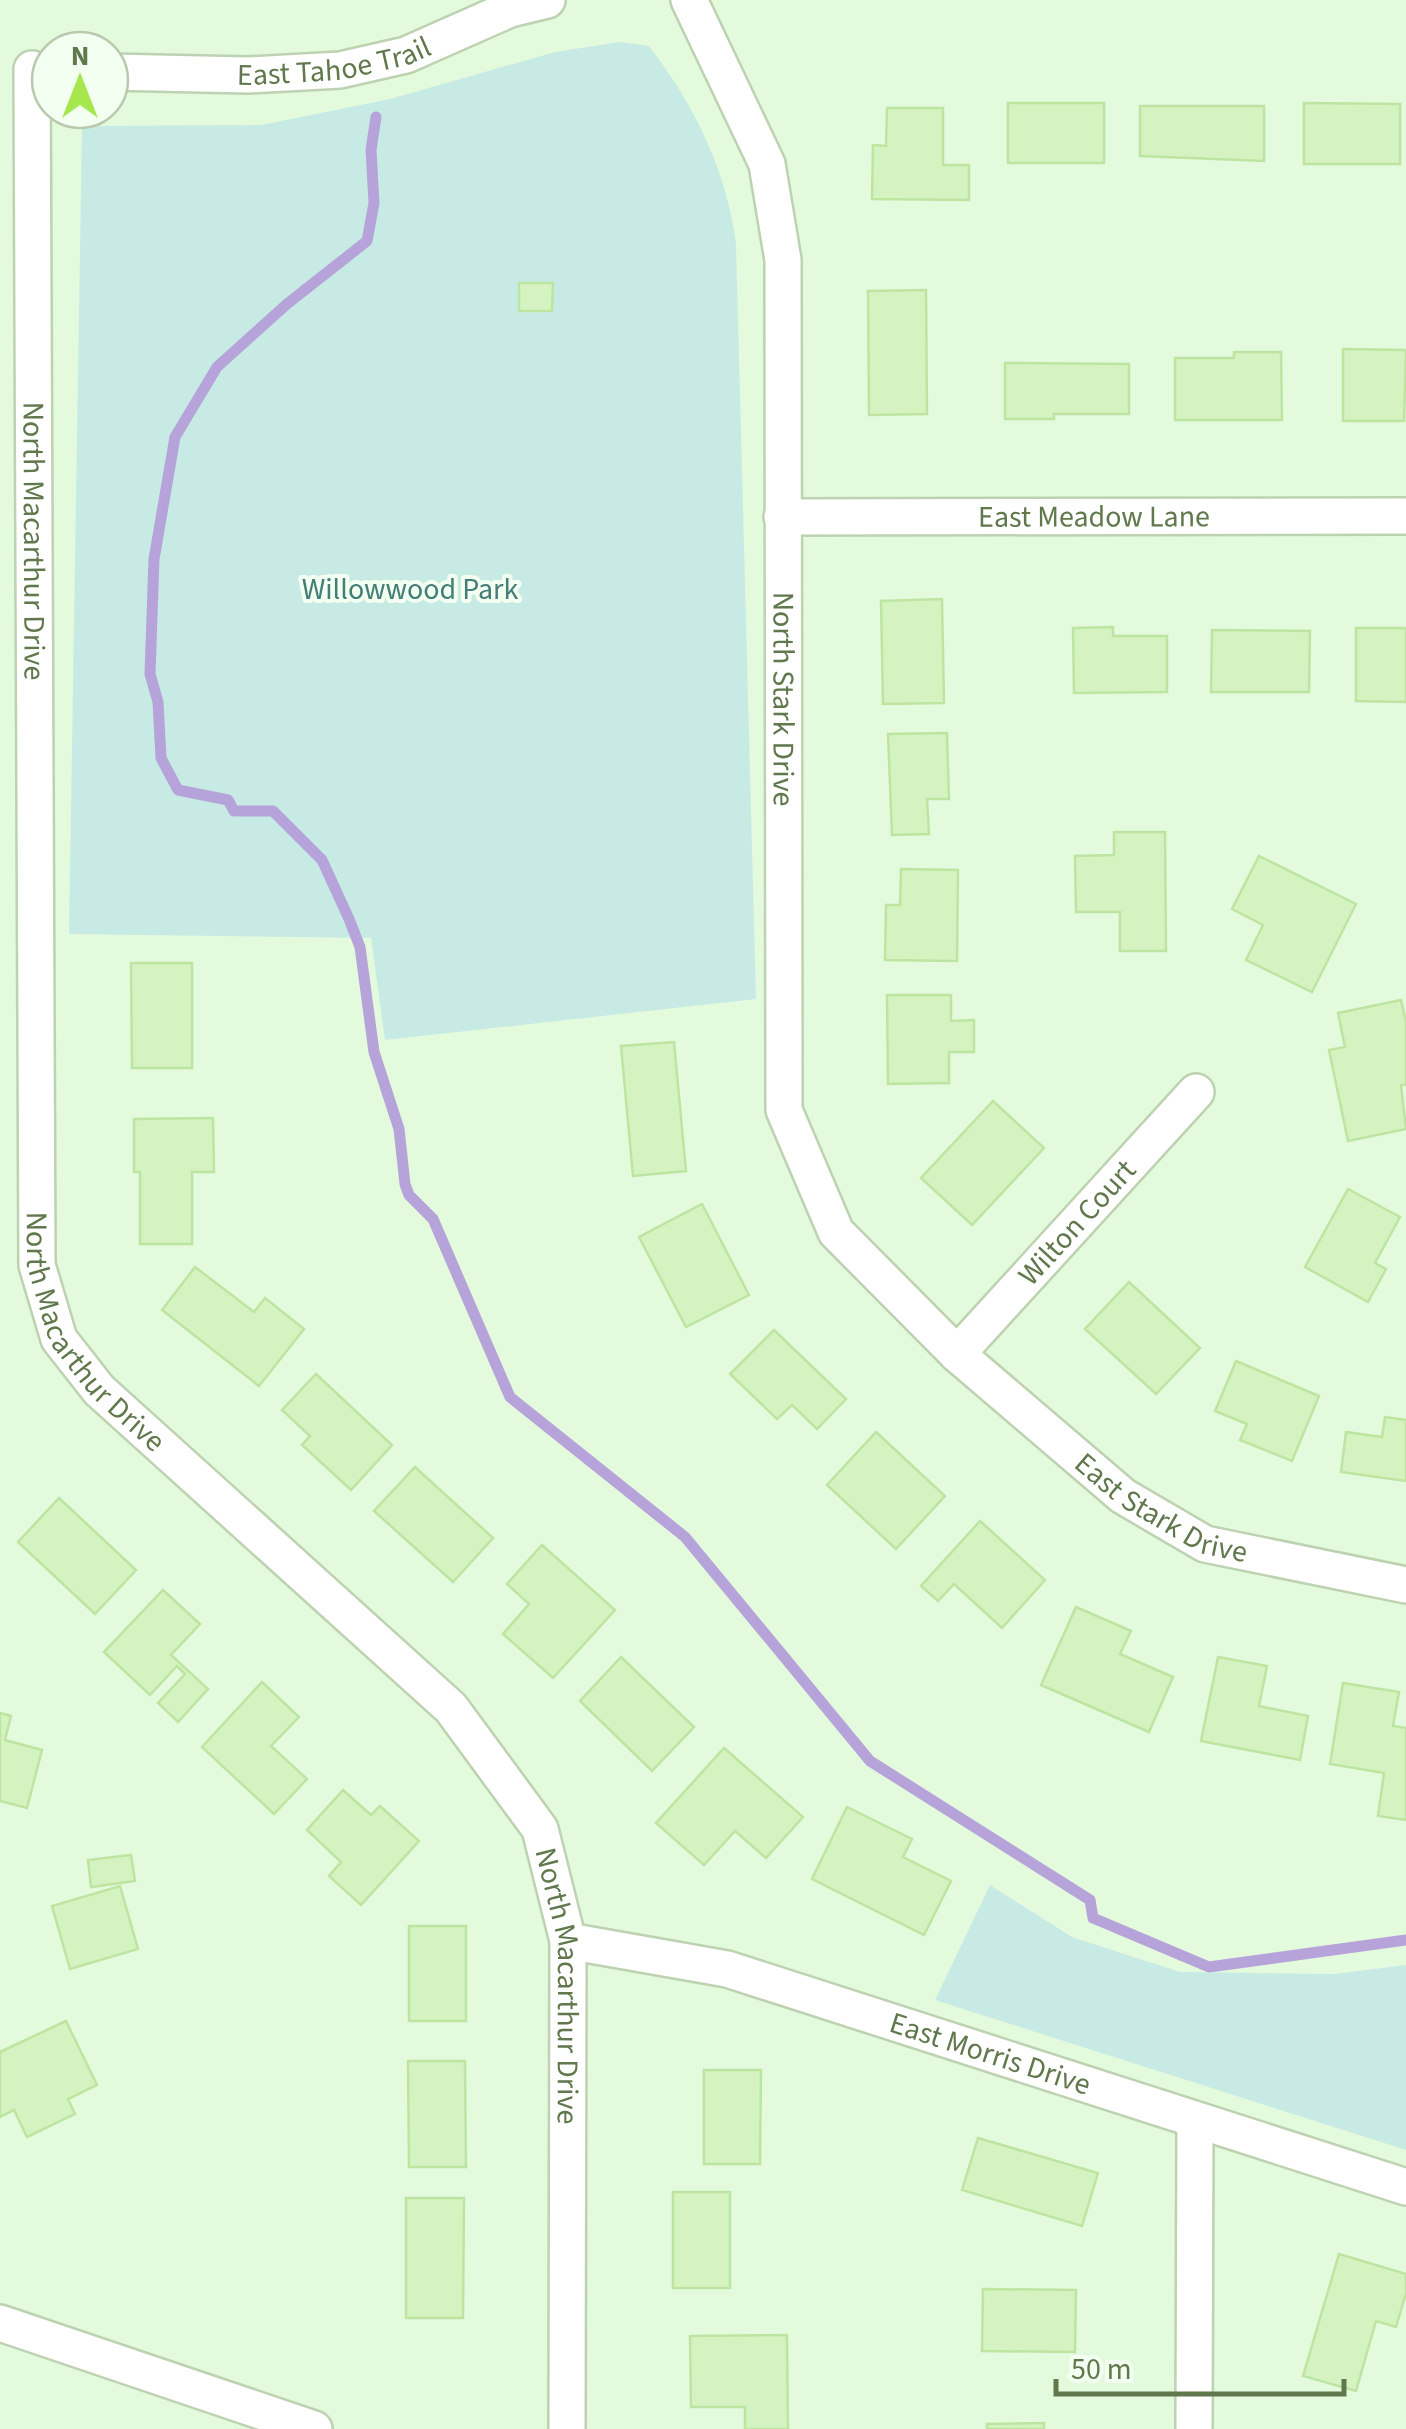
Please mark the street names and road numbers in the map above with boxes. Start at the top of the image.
street label: East Tahoe Trail [236,26,438,97]
street label: North Macarthur Drive [11,402,56,680]
street label: East Meadow Lane [978,495,1210,539]
street label: North Stark Drive [761,592,805,807]
street label: Wilton Court [1008,1150,1146,1295]
street label: North Macarthur Drive [15,1212,175,1462]
street label: East Stark Drive [1065,1443,1251,1574]
street label: North Macarthur Drive [524,1843,590,2124]
street label: East Morris Drive [884,2002,1096,2106]

